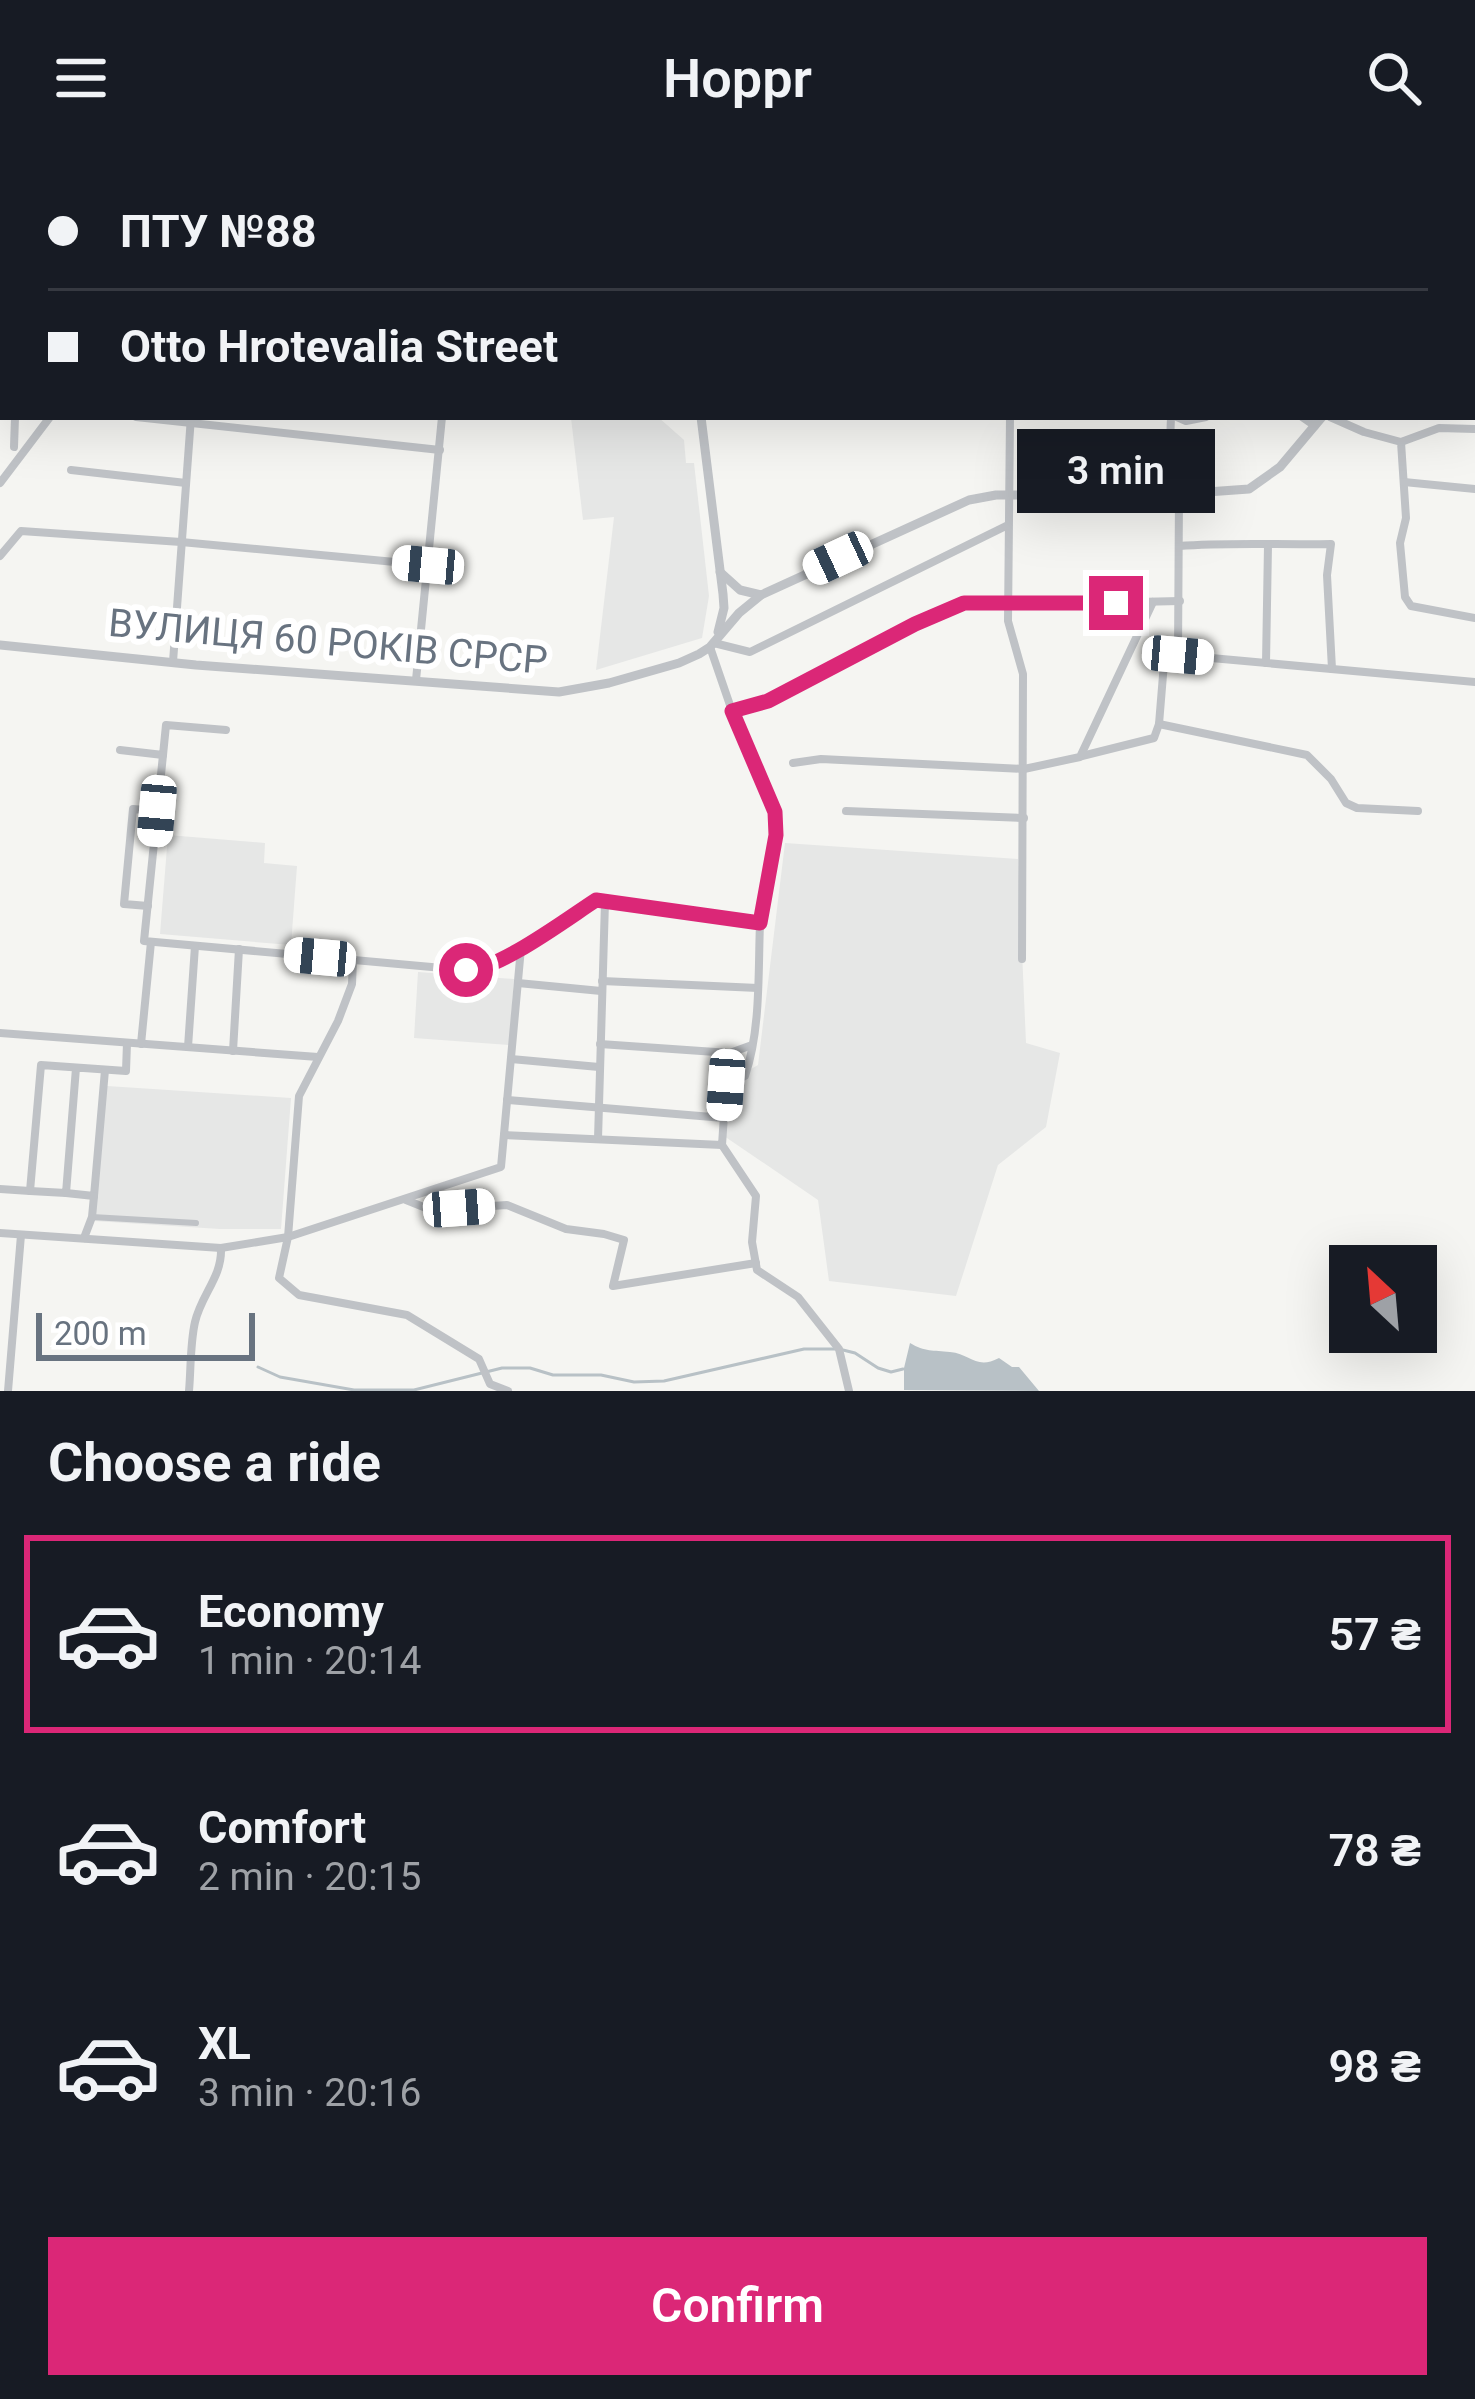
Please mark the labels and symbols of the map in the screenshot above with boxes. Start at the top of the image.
callout: 3 min [1017,429,1215,513]
car [798,526,878,590]
car [391,544,465,586]
route end [1089,576,1143,630]
street label: ВУЛИЦЯ 60 РОКІВ СРСР [107,600,549,684]
car [1141,634,1215,676]
car [136,774,178,848]
car [283,936,357,978]
route start [439,943,493,997]
car [706,1048,746,1122]
car [422,1188,496,1228]
north arrow [1329,1245,1437,1353]
scale bar [36,1307,255,1360]

